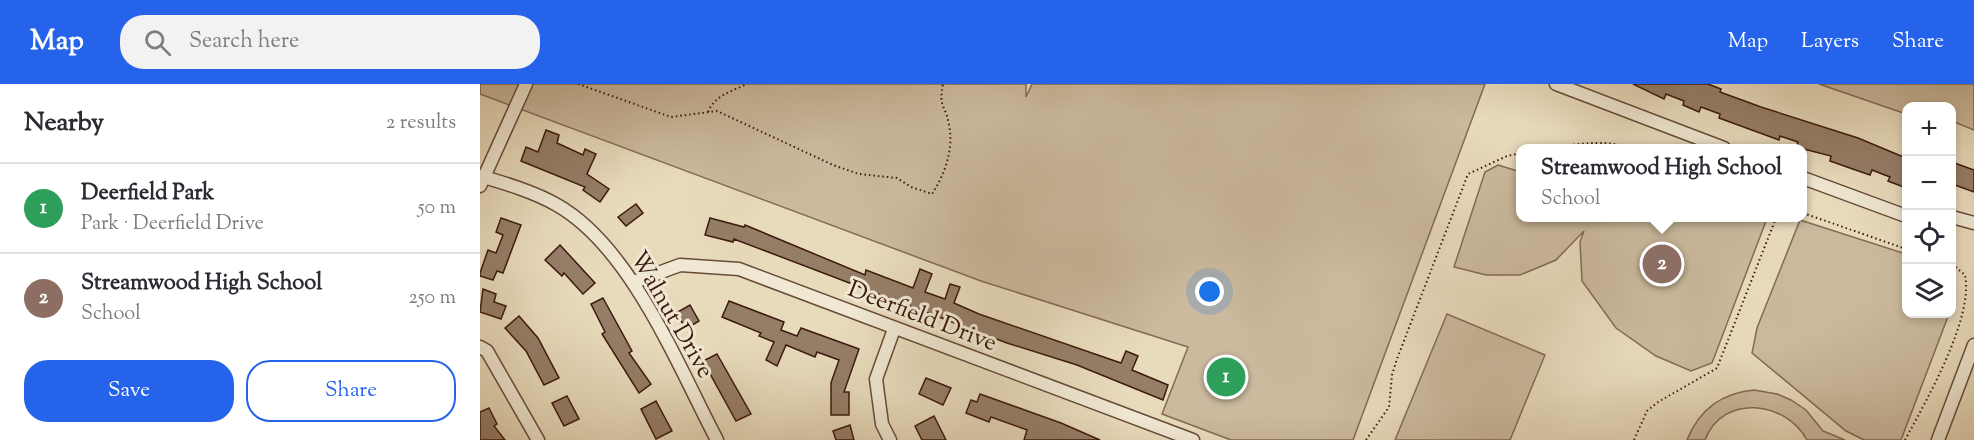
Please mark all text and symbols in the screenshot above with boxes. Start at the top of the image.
search box [120,15,540,69]
text: Map [30,22,84,62]
icon: search [141,26,174,59]
text: Search here [189,26,299,58]
text: Map [1728,27,1768,57]
text: Layers [1801,27,1859,57]
text: Share [1892,27,1944,57]
map controls [1902,102,1956,318]
button: + [1902,102,1956,156]
text: Nearby [24,105,104,142]
text: 2 results [386,109,456,138]
popup [1516,144,1807,222]
text: Streamwood High School [1541,153,1782,185]
button: − [1902,156,1956,210]
text: Deerfield Park [81,178,214,210]
text: School [1541,185,1601,214]
text: 1 [40,194,47,223]
text: 50 m [418,194,456,223]
text: Park · Deerfield Drive [81,210,264,239]
button: locate [1902,210,1956,264]
pin: 2 [1642,242,1682,286]
street label: Walnut Drive [621,245,721,385]
button: layers [1902,264,1956,318]
text: Streamwood High School [81,268,322,300]
street label: Deerfield Drive [842,273,1002,361]
your location [1195,277,1224,306]
text: 2 [39,284,48,313]
text: 250 m [408,284,456,313]
text: School [81,300,141,329]
pin: 1 [1206,354,1246,400]
button: Save [24,360,234,422]
button: Share [246,360,456,422]

